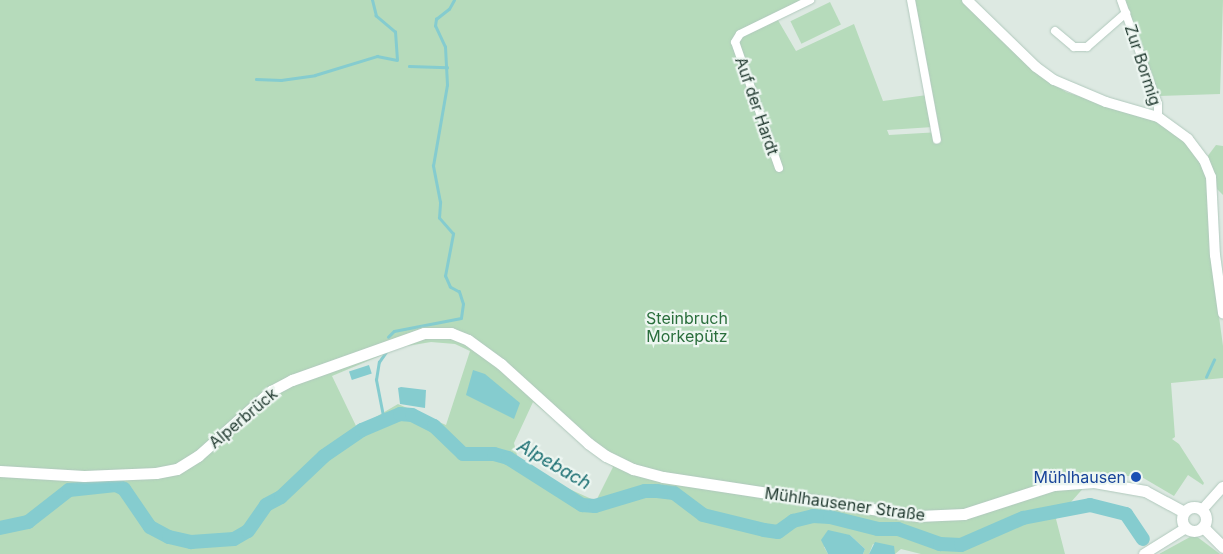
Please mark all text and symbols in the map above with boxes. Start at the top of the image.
street label: Zur Bormig [1121,22,1165,108]
street label: Auf der Hardt [731,54,783,158]
park label: Steinbruch Morkepütz [646,308,728,346]
street label: Alperbrück [205,384,281,452]
water label: Alpebach [513,435,595,495]
place label: Mühlhausen [1034,467,1126,487]
marker: Mühlhausen [1130,471,1142,483]
street label: Mühlhausener Straße [763,483,927,525]

